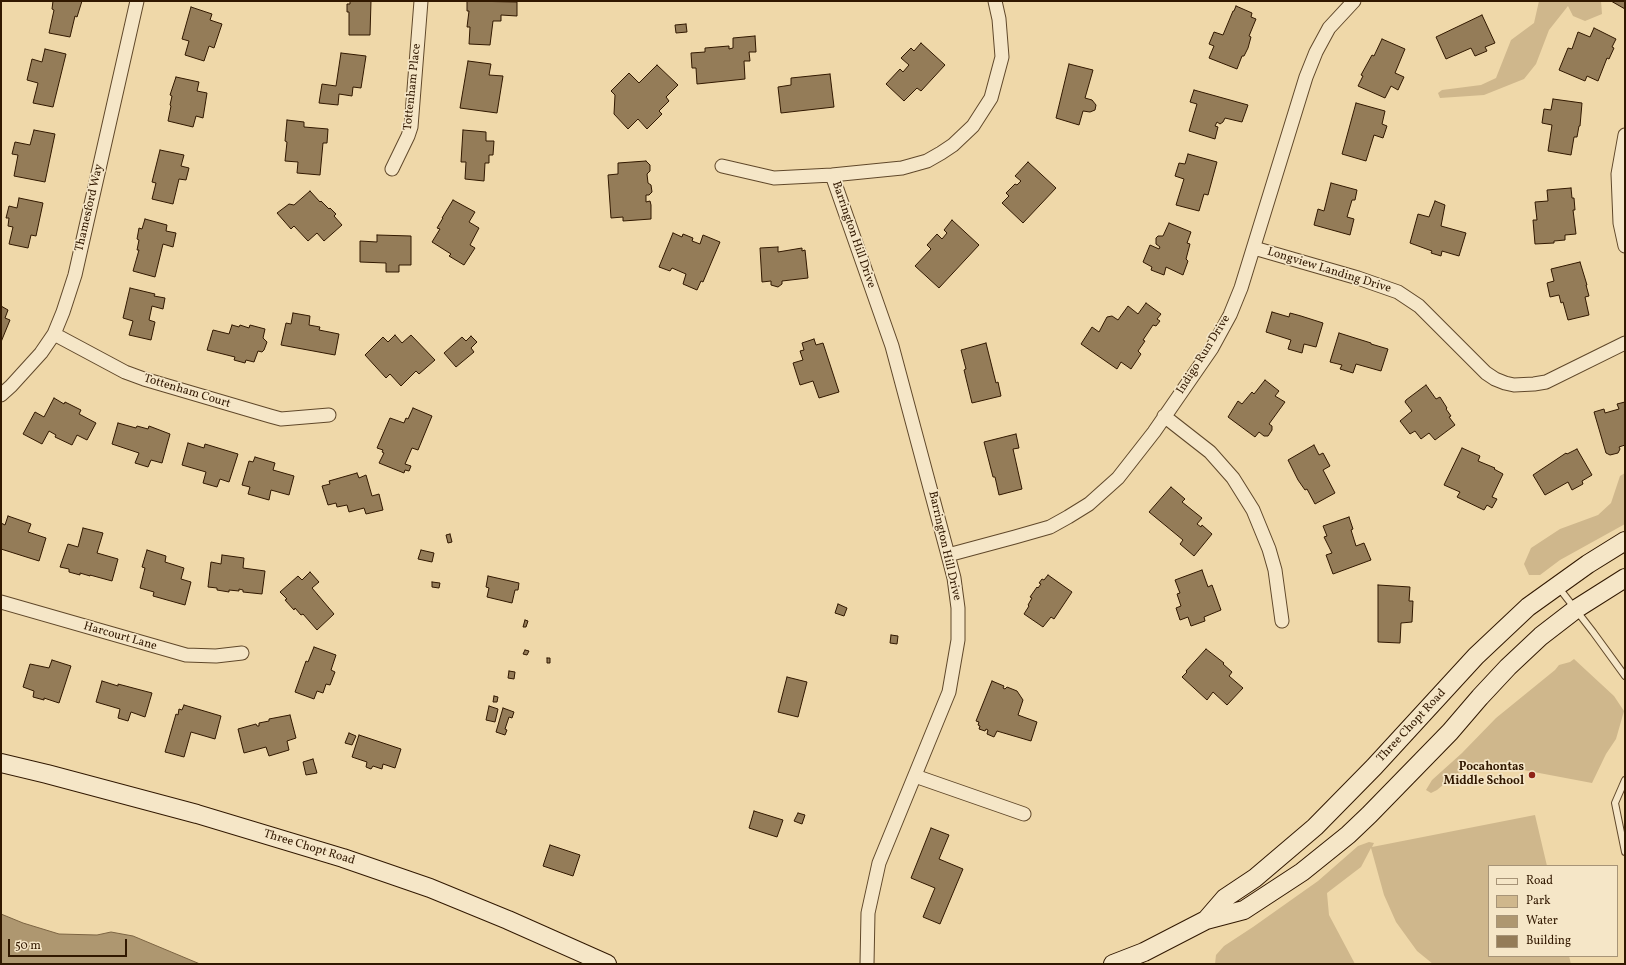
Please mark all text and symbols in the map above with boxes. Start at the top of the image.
street label: Tottenham Place [401,43,425,131]
street label: Thamesford Way [73,163,107,253]
street label: Barrington Hill Drive [828,180,878,290]
street label: Longview Landing Drive [1265,245,1393,297]
street label: Indigo Run Drive [1174,313,1234,397]
street label: Tottenham Court [142,372,232,412]
street label: Barrington Hill Drive [924,490,964,602]
street label: Harcourt Lane [82,620,158,654]
street label: Three Chopt Road [1374,686,1450,766]
place label: Pocahontas Middle School [1444,761,1524,789]
marker: Pocahontas Middle School [1527,770,1537,780]
street label: Three Chopt Road [262,827,356,869]
legend [1488,865,1618,957]
text: Road [1526,873,1553,889]
text: Park [1526,893,1551,909]
text: Water [1526,913,1558,929]
scale bar [10,931,129,957]
text: Building [1526,933,1571,949]
text: 50 m [15,938,41,954]

